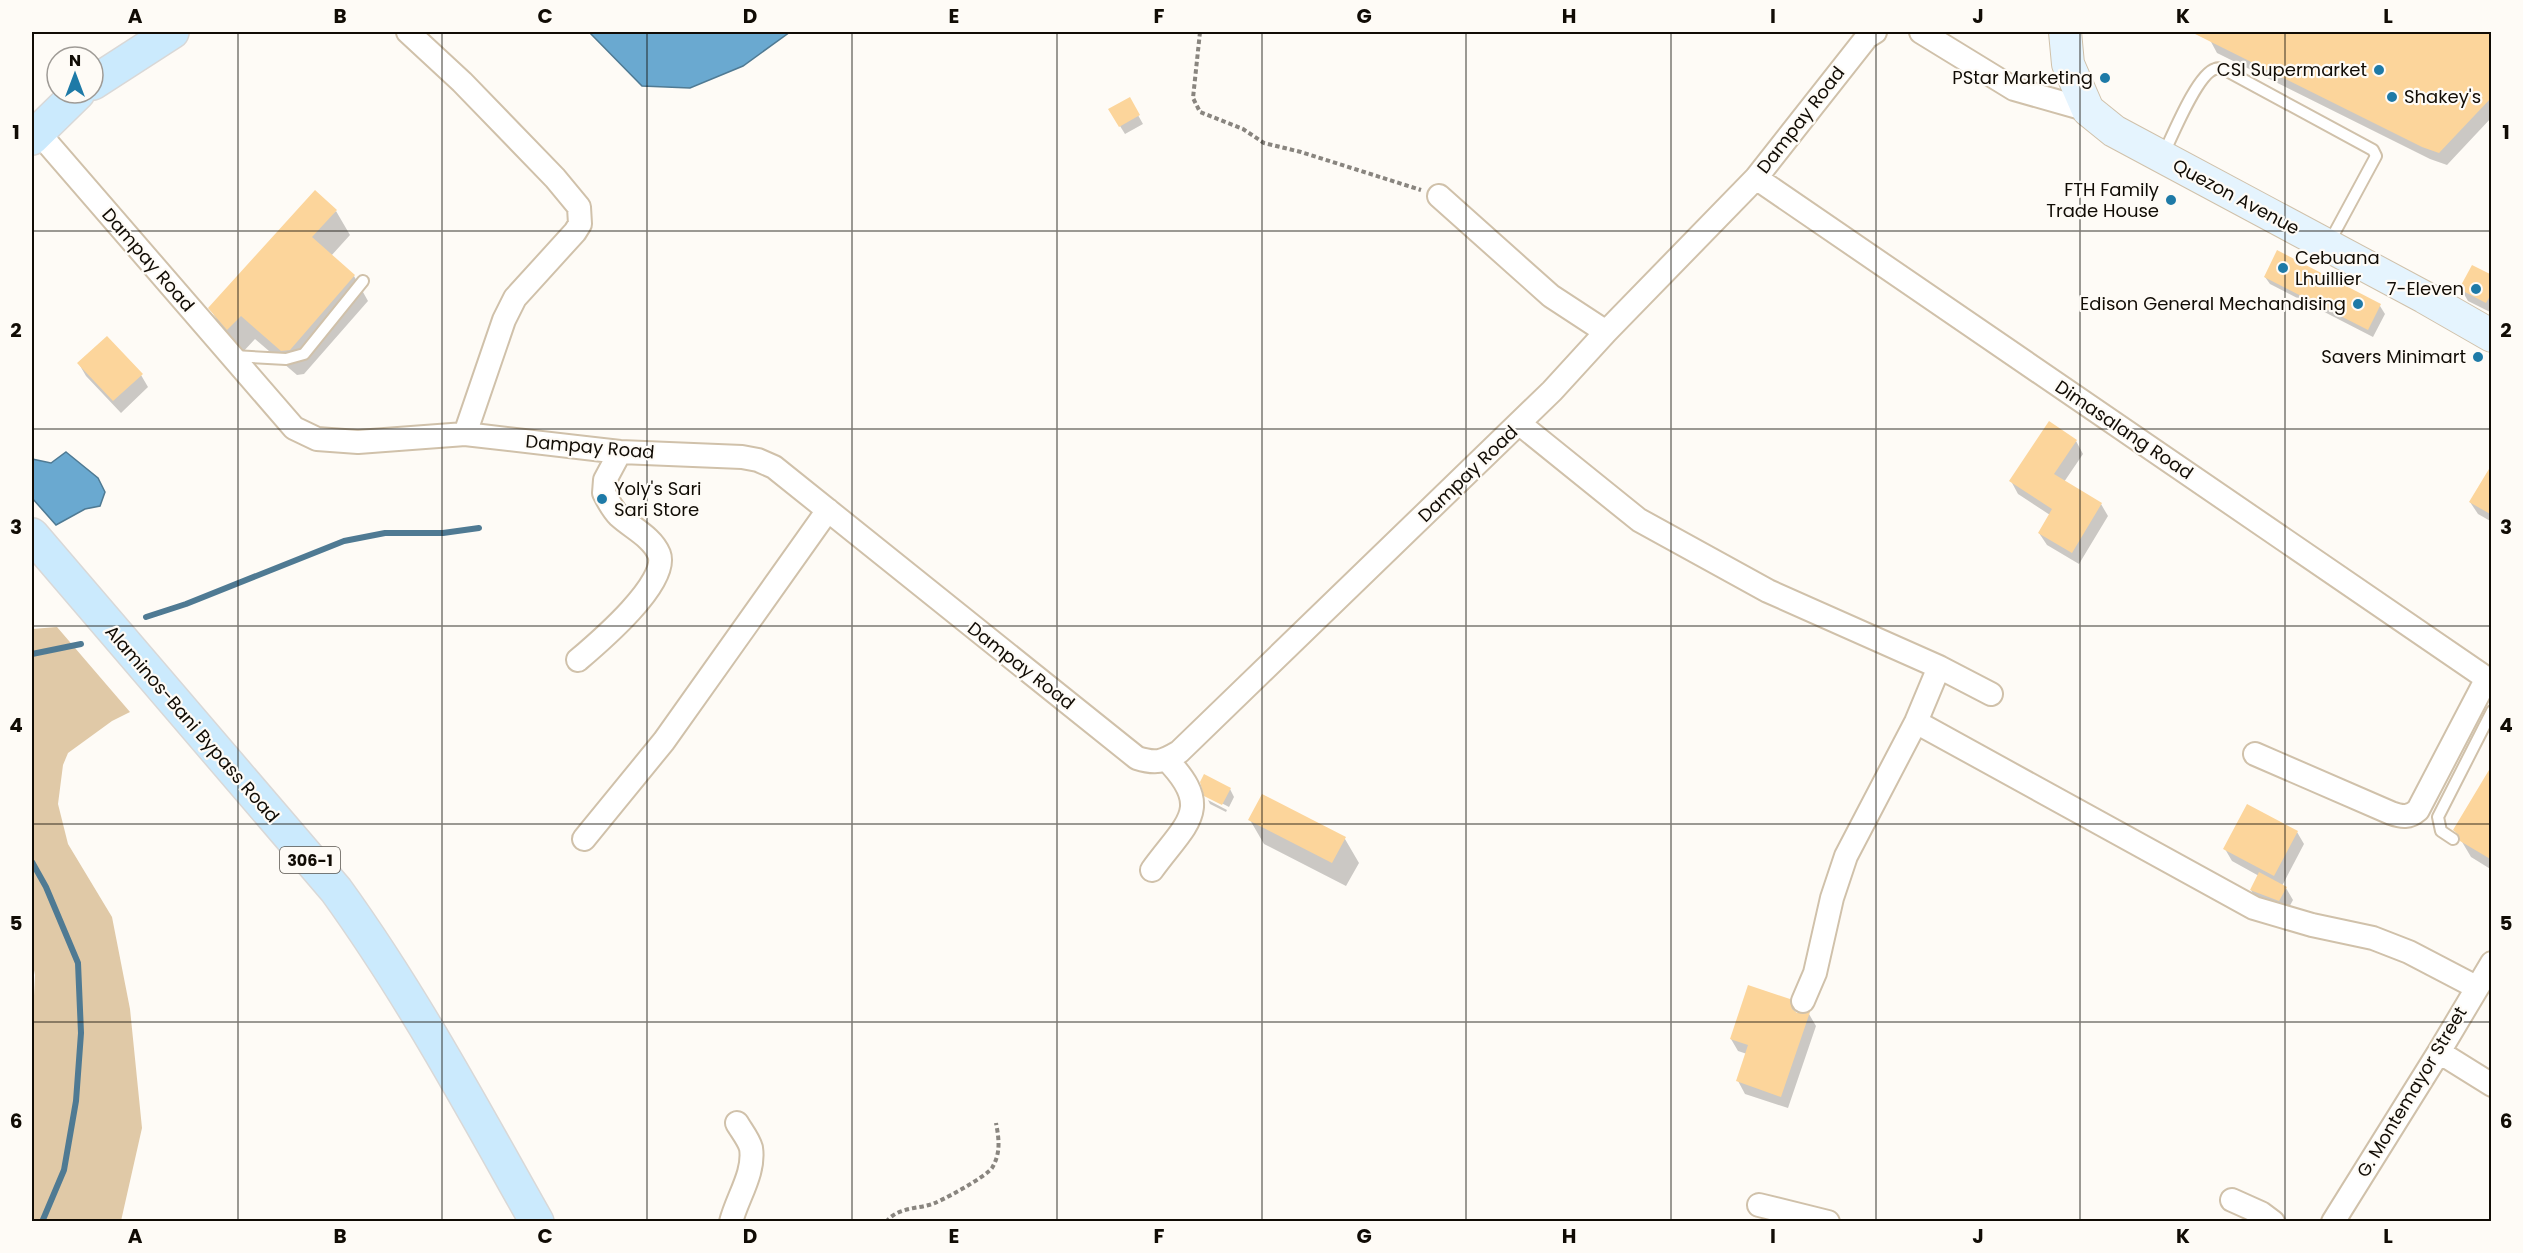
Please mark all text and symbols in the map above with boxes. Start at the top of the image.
text: A [128,2,143,30]
text: B [333,2,347,30]
text: C [537,2,553,30]
text: D [743,2,757,30]
text: E [949,2,959,30]
text: F [1154,2,1165,30]
text: G [1356,2,1372,30]
text: H [1562,2,1576,30]
text: I [1770,2,1776,30]
text: J [1972,2,1984,30]
text: K [2176,2,2190,30]
text: L [2383,2,2393,30]
north arrow [45,45,105,105]
text: N [69,49,81,72]
place label: CSI Supermarket [2217,57,2367,82]
street label: Dampay Road [1751,61,1850,178]
marker: CSI Supermarket [2372,63,2386,77]
place label: PStar Marketing [1952,65,2093,90]
marker: PStar Marketing [2098,71,2112,85]
place label: Shakey's [2404,84,2481,109]
marker: Shakey's [2385,90,2399,104]
text: 1 [12,118,20,146]
text: 1 [2502,118,2510,146]
street label: Quezon Avenue [2168,153,2304,241]
place label: FTH Family Trade House [2046,177,2159,223]
marker: FTH Family Trade House [2164,193,2178,207]
street label: Dampay Road [96,203,200,317]
place label: Cebuana Lhuillier [2295,245,2380,291]
marker: Cebuana Lhuillier [2276,261,2290,275]
place label: 7-Eleven [2387,276,2464,301]
marker: 7-Eleven [2469,282,2483,296]
place label: Edison General Mechandising [2080,291,2346,316]
marker: Edison General Mechandising [2351,297,2365,311]
text: 2 [10,316,22,344]
text: 2 [2500,316,2512,344]
place label: Savers Minimart [2321,344,2466,369]
marker: Savers Minimart [2471,350,2485,364]
street label: Dimasalang Road [2050,374,2198,485]
street label: Dampay Road [1412,420,1523,528]
street label: Dampay Road [524,428,656,465]
place label: Yoly's Sari Sari Store [614,476,702,522]
marker: Yoly's Sari Sari Store [595,492,609,506]
text: 3 [10,513,22,541]
text: 3 [2500,513,2512,541]
street label: Dampay Road [963,616,1080,715]
street label: Alaminos-Bani Bypass Road [100,620,285,828]
text: 4 [9,711,23,739]
text: 4 [2499,711,2513,739]
road number: 306-1 [280,847,340,873]
text: 5 [10,909,23,937]
text: 5 [2500,909,2513,937]
street label: G. Montemayor Street [2351,1002,2473,1182]
text: 6 [10,1107,22,1135]
text: 6 [2500,1107,2512,1135]
text: A [128,1222,143,1250]
text: B [333,1222,347,1250]
text: C [537,1222,553,1250]
text: D [743,1222,757,1250]
text: E [949,1222,959,1250]
text: F [1154,1222,1165,1250]
text: G [1356,1222,1372,1250]
text: H [1562,1222,1576,1250]
text: I [1770,1222,1776,1250]
text: J [1972,1222,1984,1250]
text: K [2176,1222,2190,1250]
text: L [2383,1222,2393,1250]

